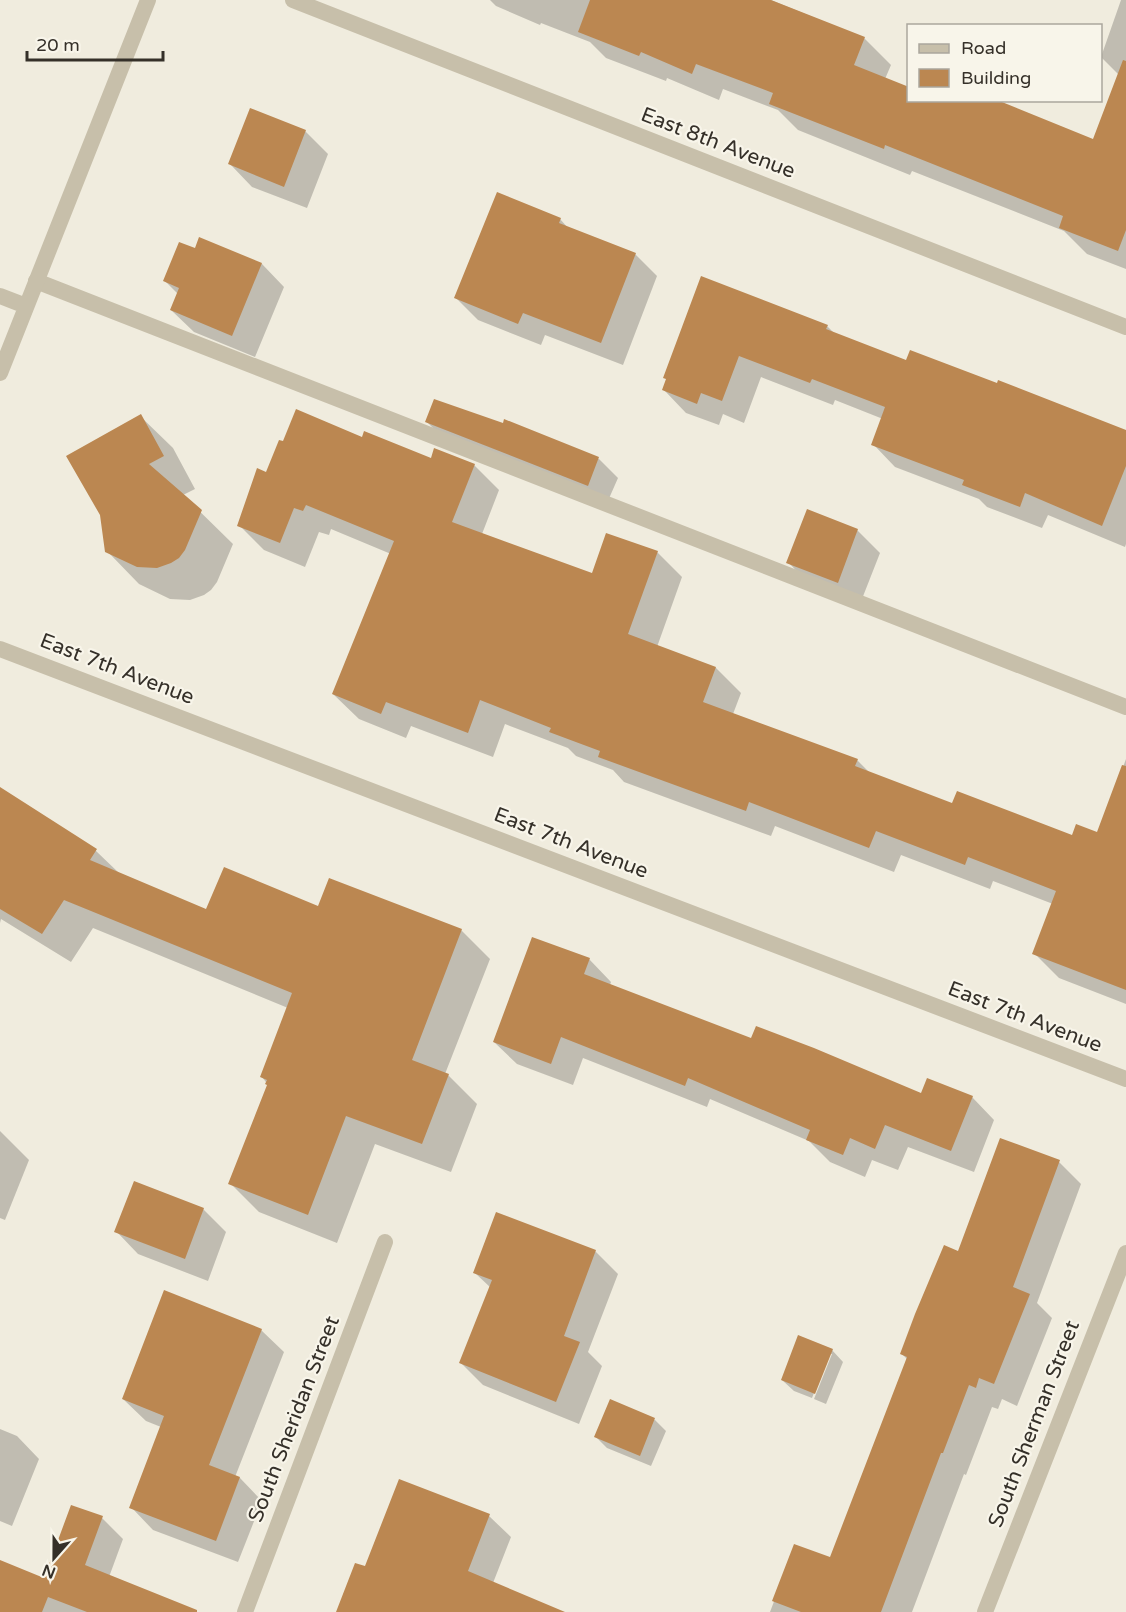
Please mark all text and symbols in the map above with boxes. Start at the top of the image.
scale bar [27,24,164,62]
legend [907,24,1102,102]
text: 20 m [36,34,80,56]
text: Road [961,37,1006,59]
text: Building [961,67,1031,89]
street label: East 8th Avenue [637,102,799,184]
street label: East 7th Avenue [36,628,198,710]
street label: East 7th Avenue [490,802,652,884]
street label: East 7th Avenue [944,976,1106,1058]
street label: South Sheridan Street [243,1312,345,1526]
street label: South Sherman Street [983,1317,1085,1531]
north arrow [24,1528,84,1588]
text: N [39,1559,59,1583]

